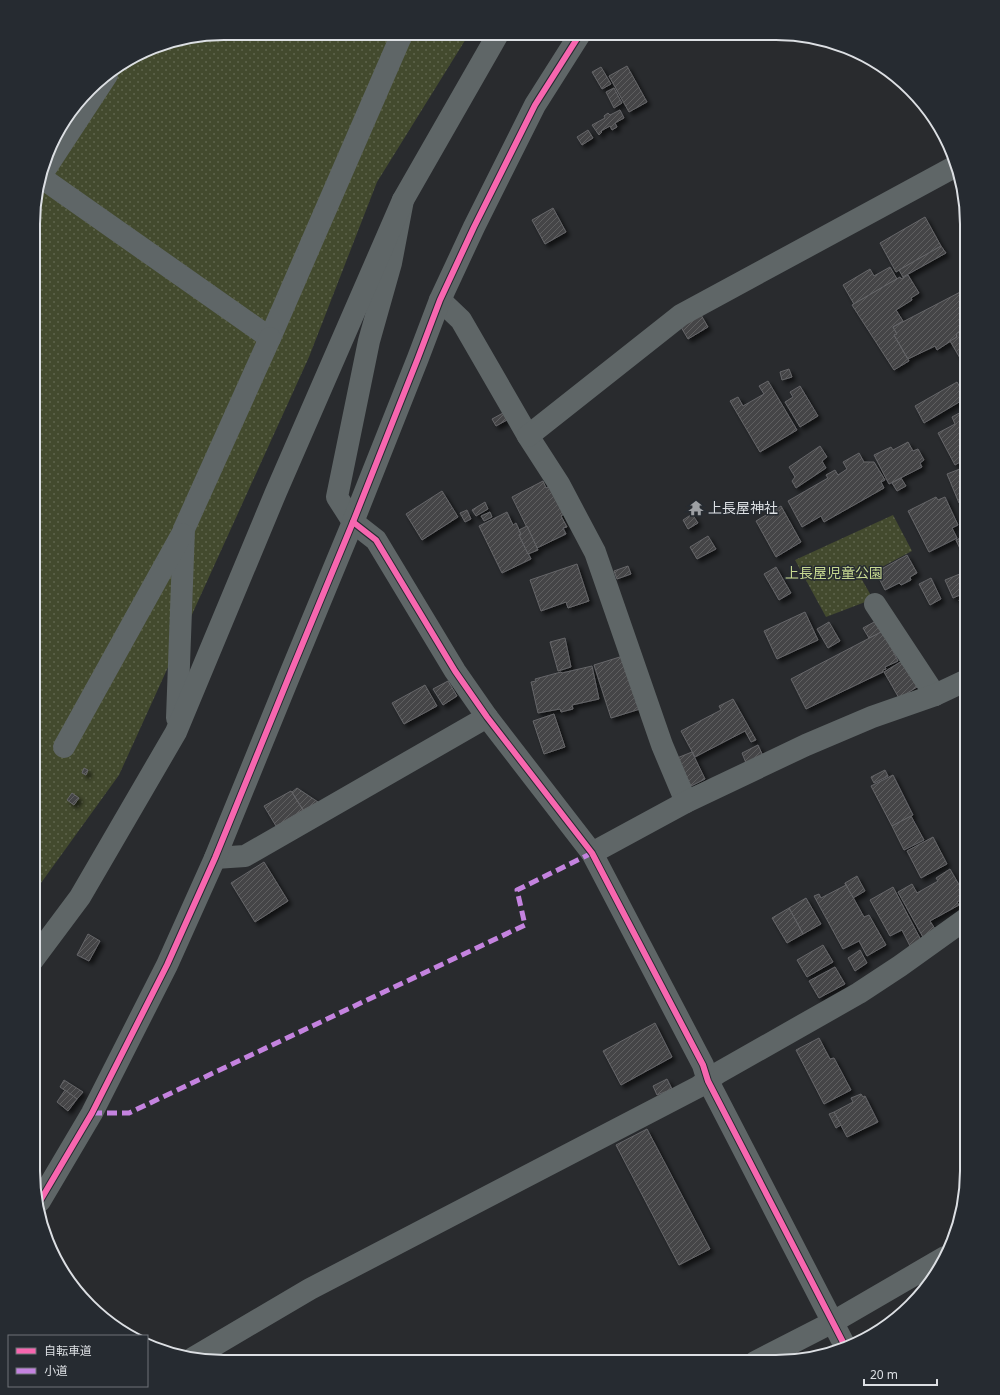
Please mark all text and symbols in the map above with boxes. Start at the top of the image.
place label: 上長屋神社 [708,498,778,517]
temple icon: 上長屋神社 [687,499,705,517]
park label: 上長屋児童公園 [785,563,883,582]
legend [8,1335,148,1387]
text: 自転車道 [44,1342,92,1359]
scale bar [864,1361,937,1387]
text: 小道 [44,1362,68,1379]
text: 20 m [870,1366,898,1383]

